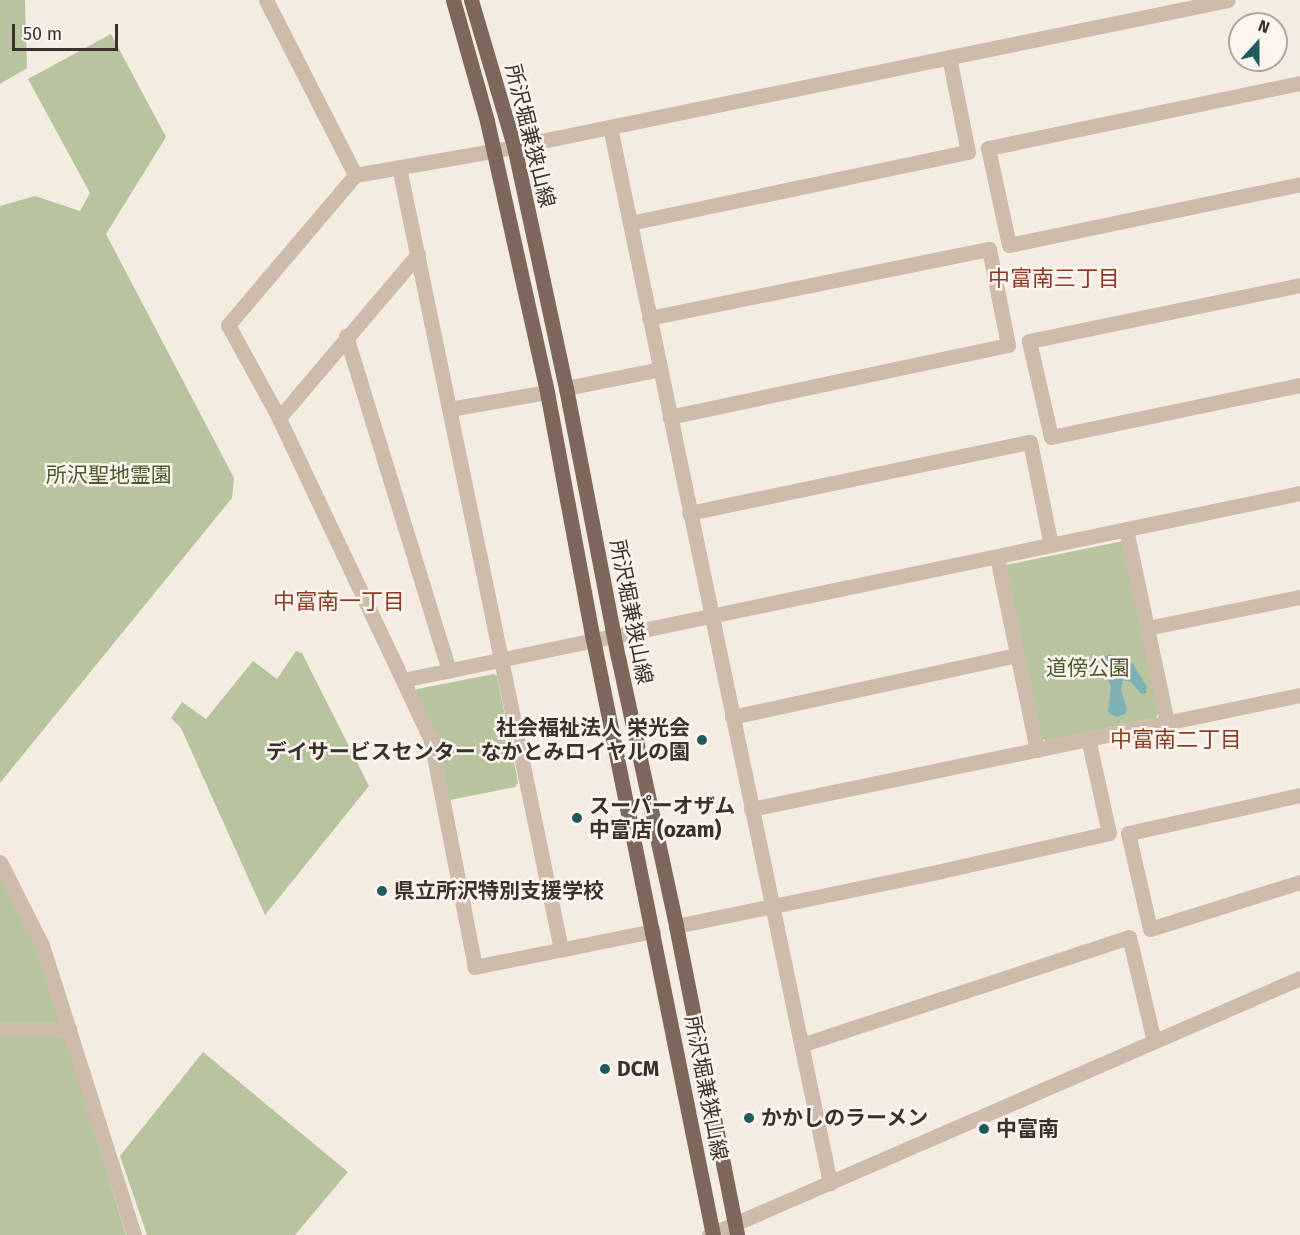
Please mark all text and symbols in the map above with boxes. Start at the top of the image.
scale bar [15,12,122,50]
north arrow [1228,12,1288,72]
text: N [1256,16,1272,37]
text: 50 m [23,23,62,45]
street label: 所沢堀兼狭山線 [500,62,560,210]
district label: 中富南三丁目 [988,266,1120,292]
park label: 所沢聖地霊園 [46,462,172,488]
street label: 所沢堀兼狭山線 [605,537,657,687]
district label: 中富南一丁目 [273,589,405,615]
park label: 道傍公園 [1046,655,1130,681]
place label: 社会福祉法人 栄光会 デイサービスセンター なかとみロイヤルの園 [265,715,690,765]
district label: 中富南二丁目 [1110,727,1242,753]
marker: 社会福祉法人 栄光会 デイサービスセンター なかとみロイヤルの園 [695,733,709,747]
place label: スーパーオザム 中富店 (ozam) [589,793,736,843]
marker: スーパーオザム 中富店 (ozam) [570,811,584,825]
place label: 県立所沢特別支援学校 [394,878,604,904]
marker: 県立所沢特別支援学校 [375,884,389,898]
street label: 所沢堀兼狭山線 [680,1013,732,1163]
place label: DCM [617,1056,659,1082]
marker: DCM [598,1062,612,1076]
place label: かかしのラーメン [761,1105,929,1131]
marker: かかしのラーメン [742,1111,756,1125]
place label: 中富南 [996,1116,1059,1142]
marker: 中富南 [977,1122,991,1136]

